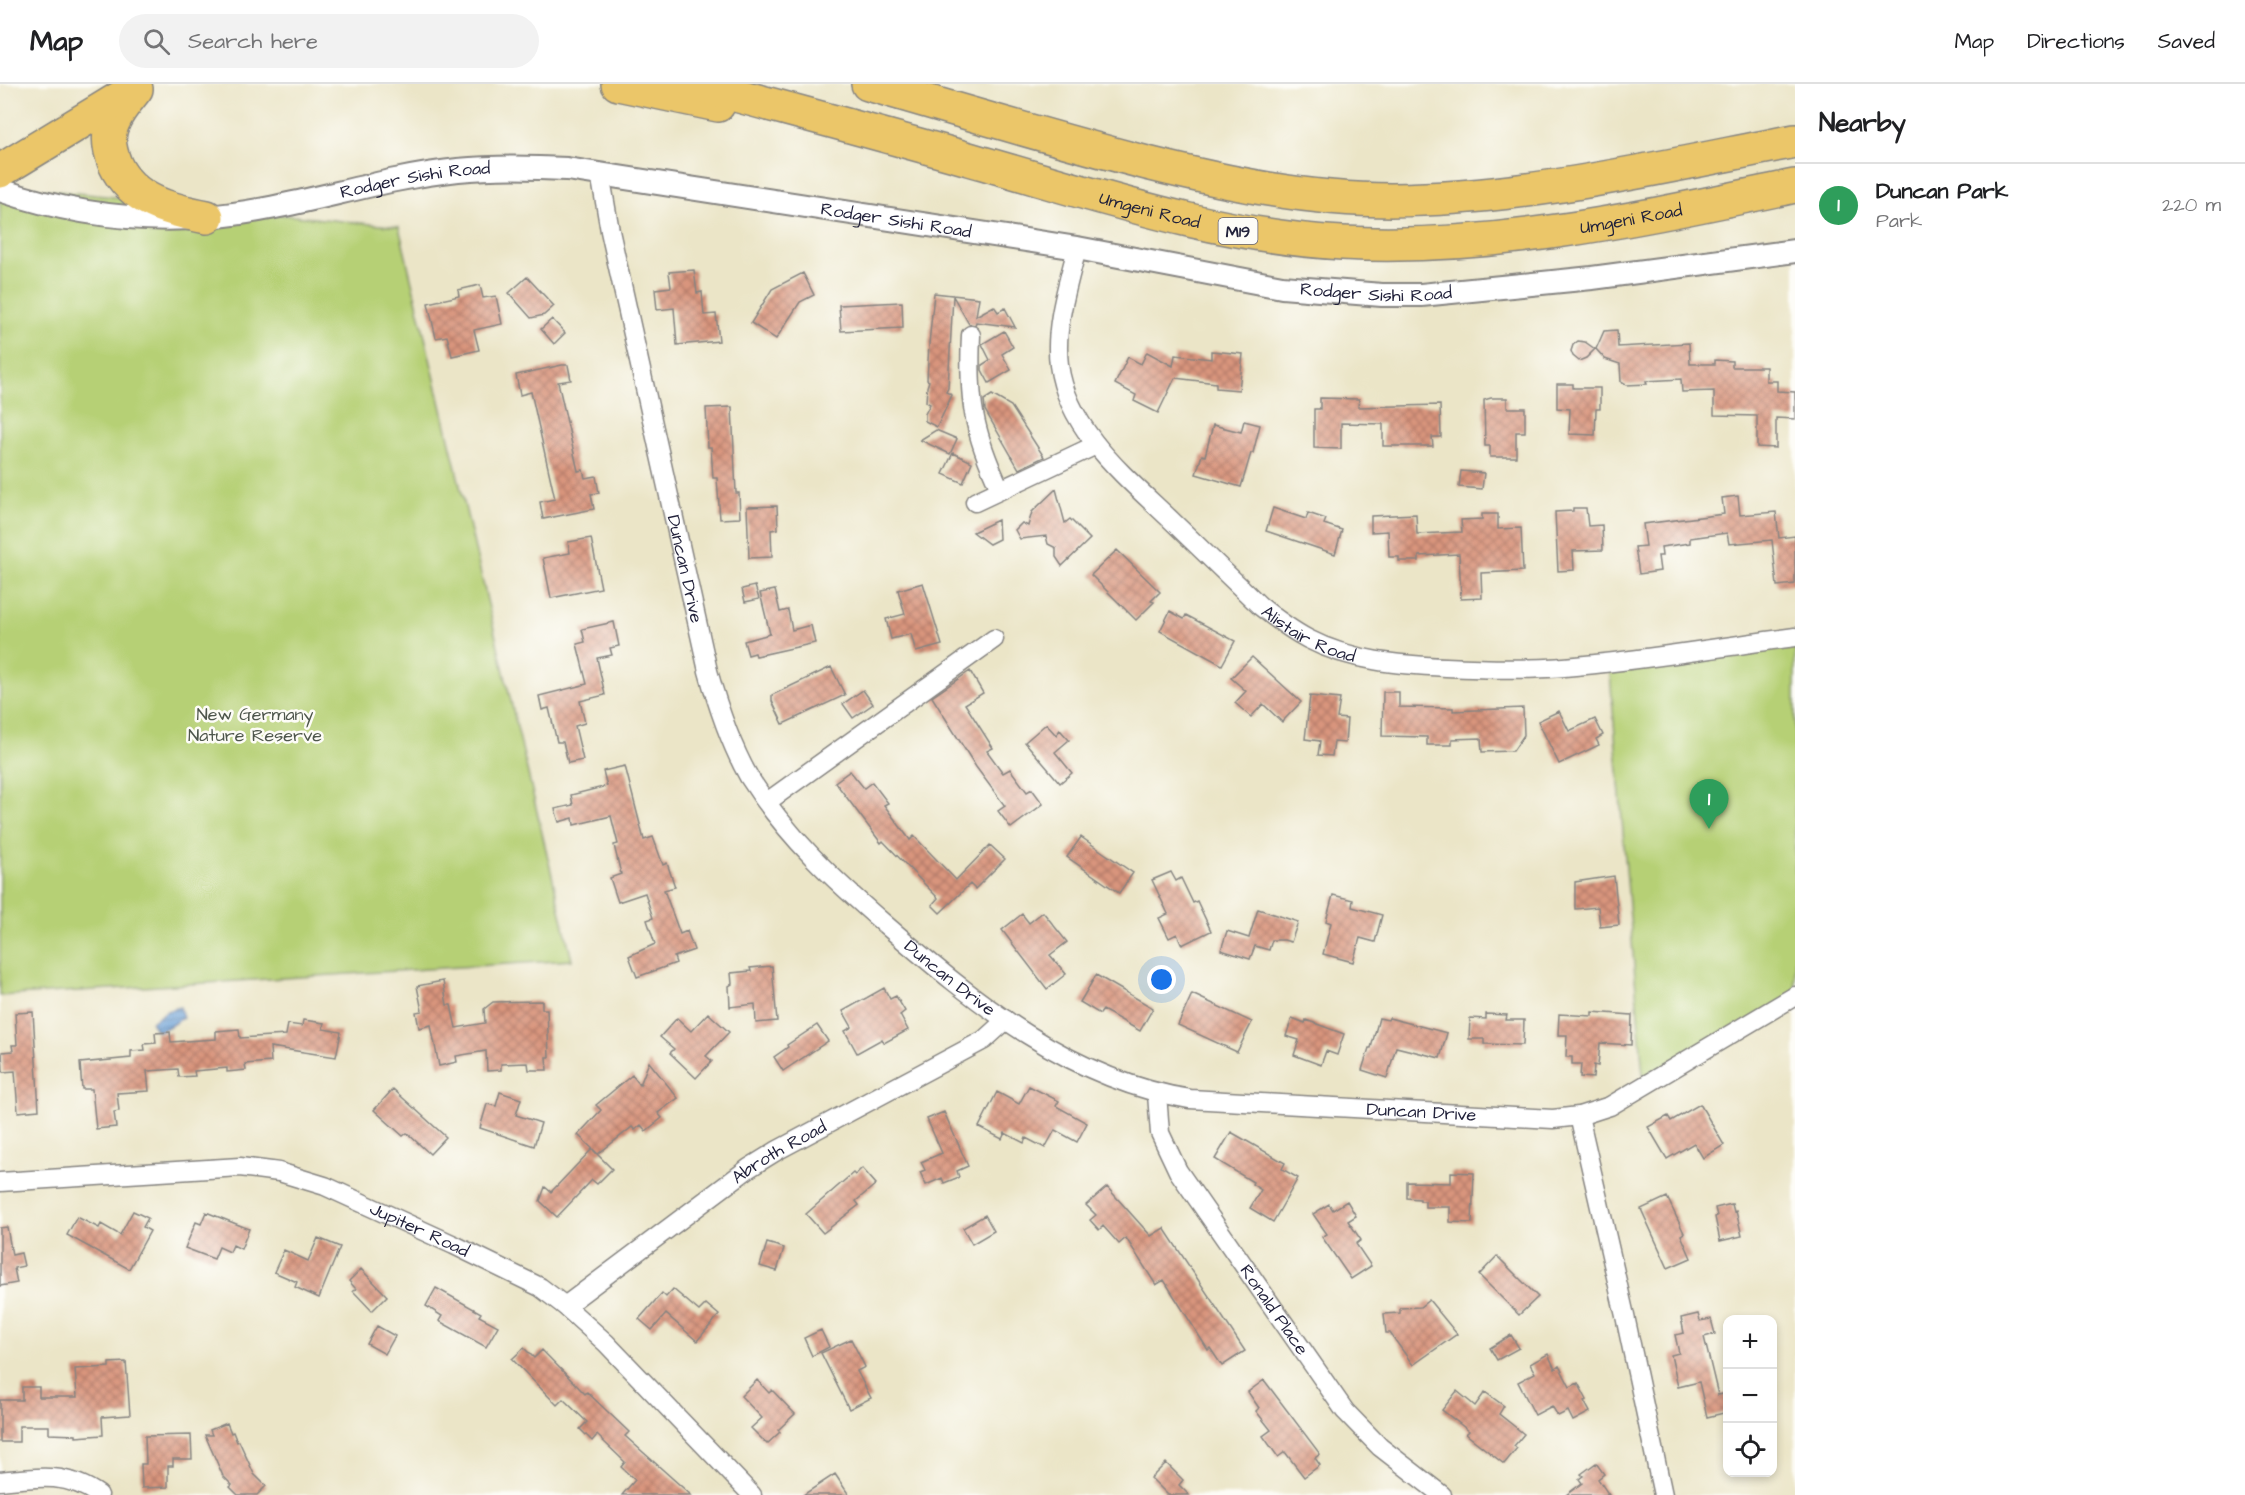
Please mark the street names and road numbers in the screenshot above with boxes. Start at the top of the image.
street label: Rodger Sishi Road [338,156,491,205]
street label: Umgeni Road [1096,185,1203,235]
street label: Rodger Sishi Road [819,196,973,244]
street label: Umgeni Road [1578,197,1684,240]
road number: M19 [1218,218,1258,244]
street label: Rodger Sishi Road [1299,276,1453,308]
street label: Duncan Drive [661,513,709,626]
street label: Alistair Road [1256,600,1358,669]
street label: Duncan Drive [899,934,1001,1022]
street label: Duncan Drive [1366,1097,1477,1128]
street label: Abroth Road [726,1114,831,1190]
street label: Jupiter Road [366,1196,473,1264]
street label: Ronald Place [1234,1260,1314,1360]

